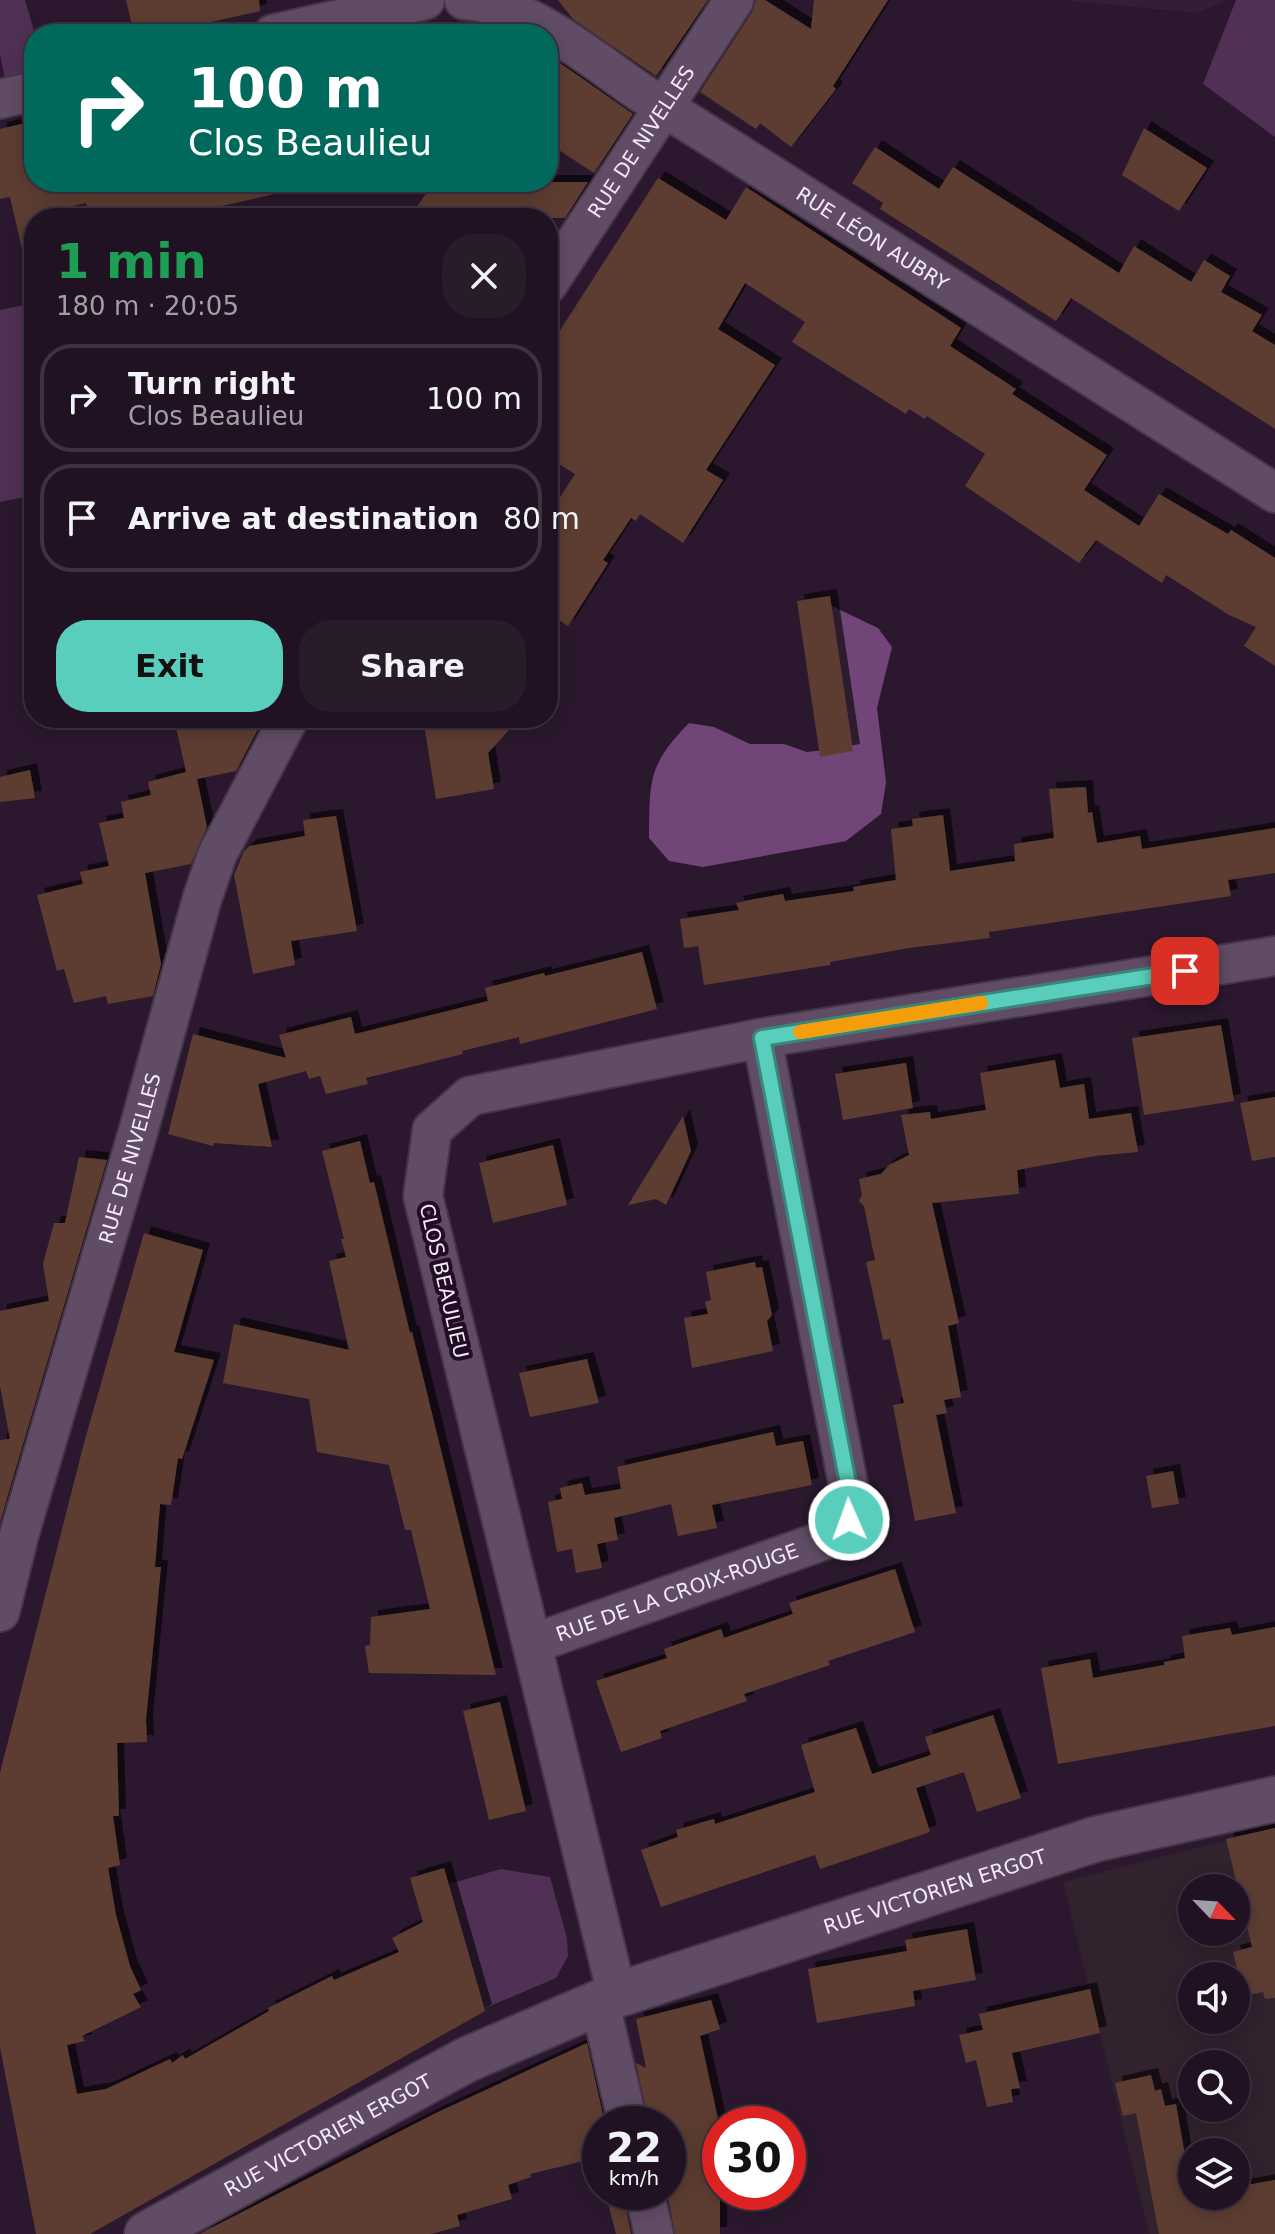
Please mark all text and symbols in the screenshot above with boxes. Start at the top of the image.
text: 100 m [188,55,383,120]
icon: right [56,56,160,160]
street label: RUE DE NIVELLES [583,61,700,222]
text: Clos Beaulieu [188,122,432,163]
street label: RUE LÉON AUBRY [792,182,954,296]
text: 1 min [56,233,207,289]
button: close [442,234,526,318]
text: 180 m · 20:05 [56,291,239,321]
text: Turn right [128,366,295,401]
icon: right [60,376,104,420]
text: 100 m [426,381,522,416]
text: Clos Beaulieu [128,401,304,431]
icon: arrive [60,496,104,540]
text: Arrive at destination [128,501,479,536]
text: 80 m [503,501,580,536]
button: Exit [56,620,283,712]
button: Share [299,620,526,712]
pin [1151,937,1219,1005]
icon: arrive [1163,949,1207,993]
street label: RUE DE NIVELLES [94,1070,166,1247]
street label: CLOS BEAULIEU [415,1201,473,1361]
position arrow [807,1478,891,1562]
street label: RUE DE LA CROIX-ROUGE [553,1538,802,1647]
street label: RUE VICTORIEN ERGOT [820,1844,1050,1939]
north arrow [1178,1874,1250,1946]
map controls [1178,1874,1250,2210]
button: sound [1178,1962,1250,2034]
button: search [1178,2050,1250,2122]
street label: RUE VICTORIEN ERGOT [220,2069,436,2202]
speed limit sign: 30 [702,2106,806,2210]
text: 22 [606,2125,662,2171]
button: layers [1178,2138,1250,2210]
text: km/h [609,2166,659,2190]

